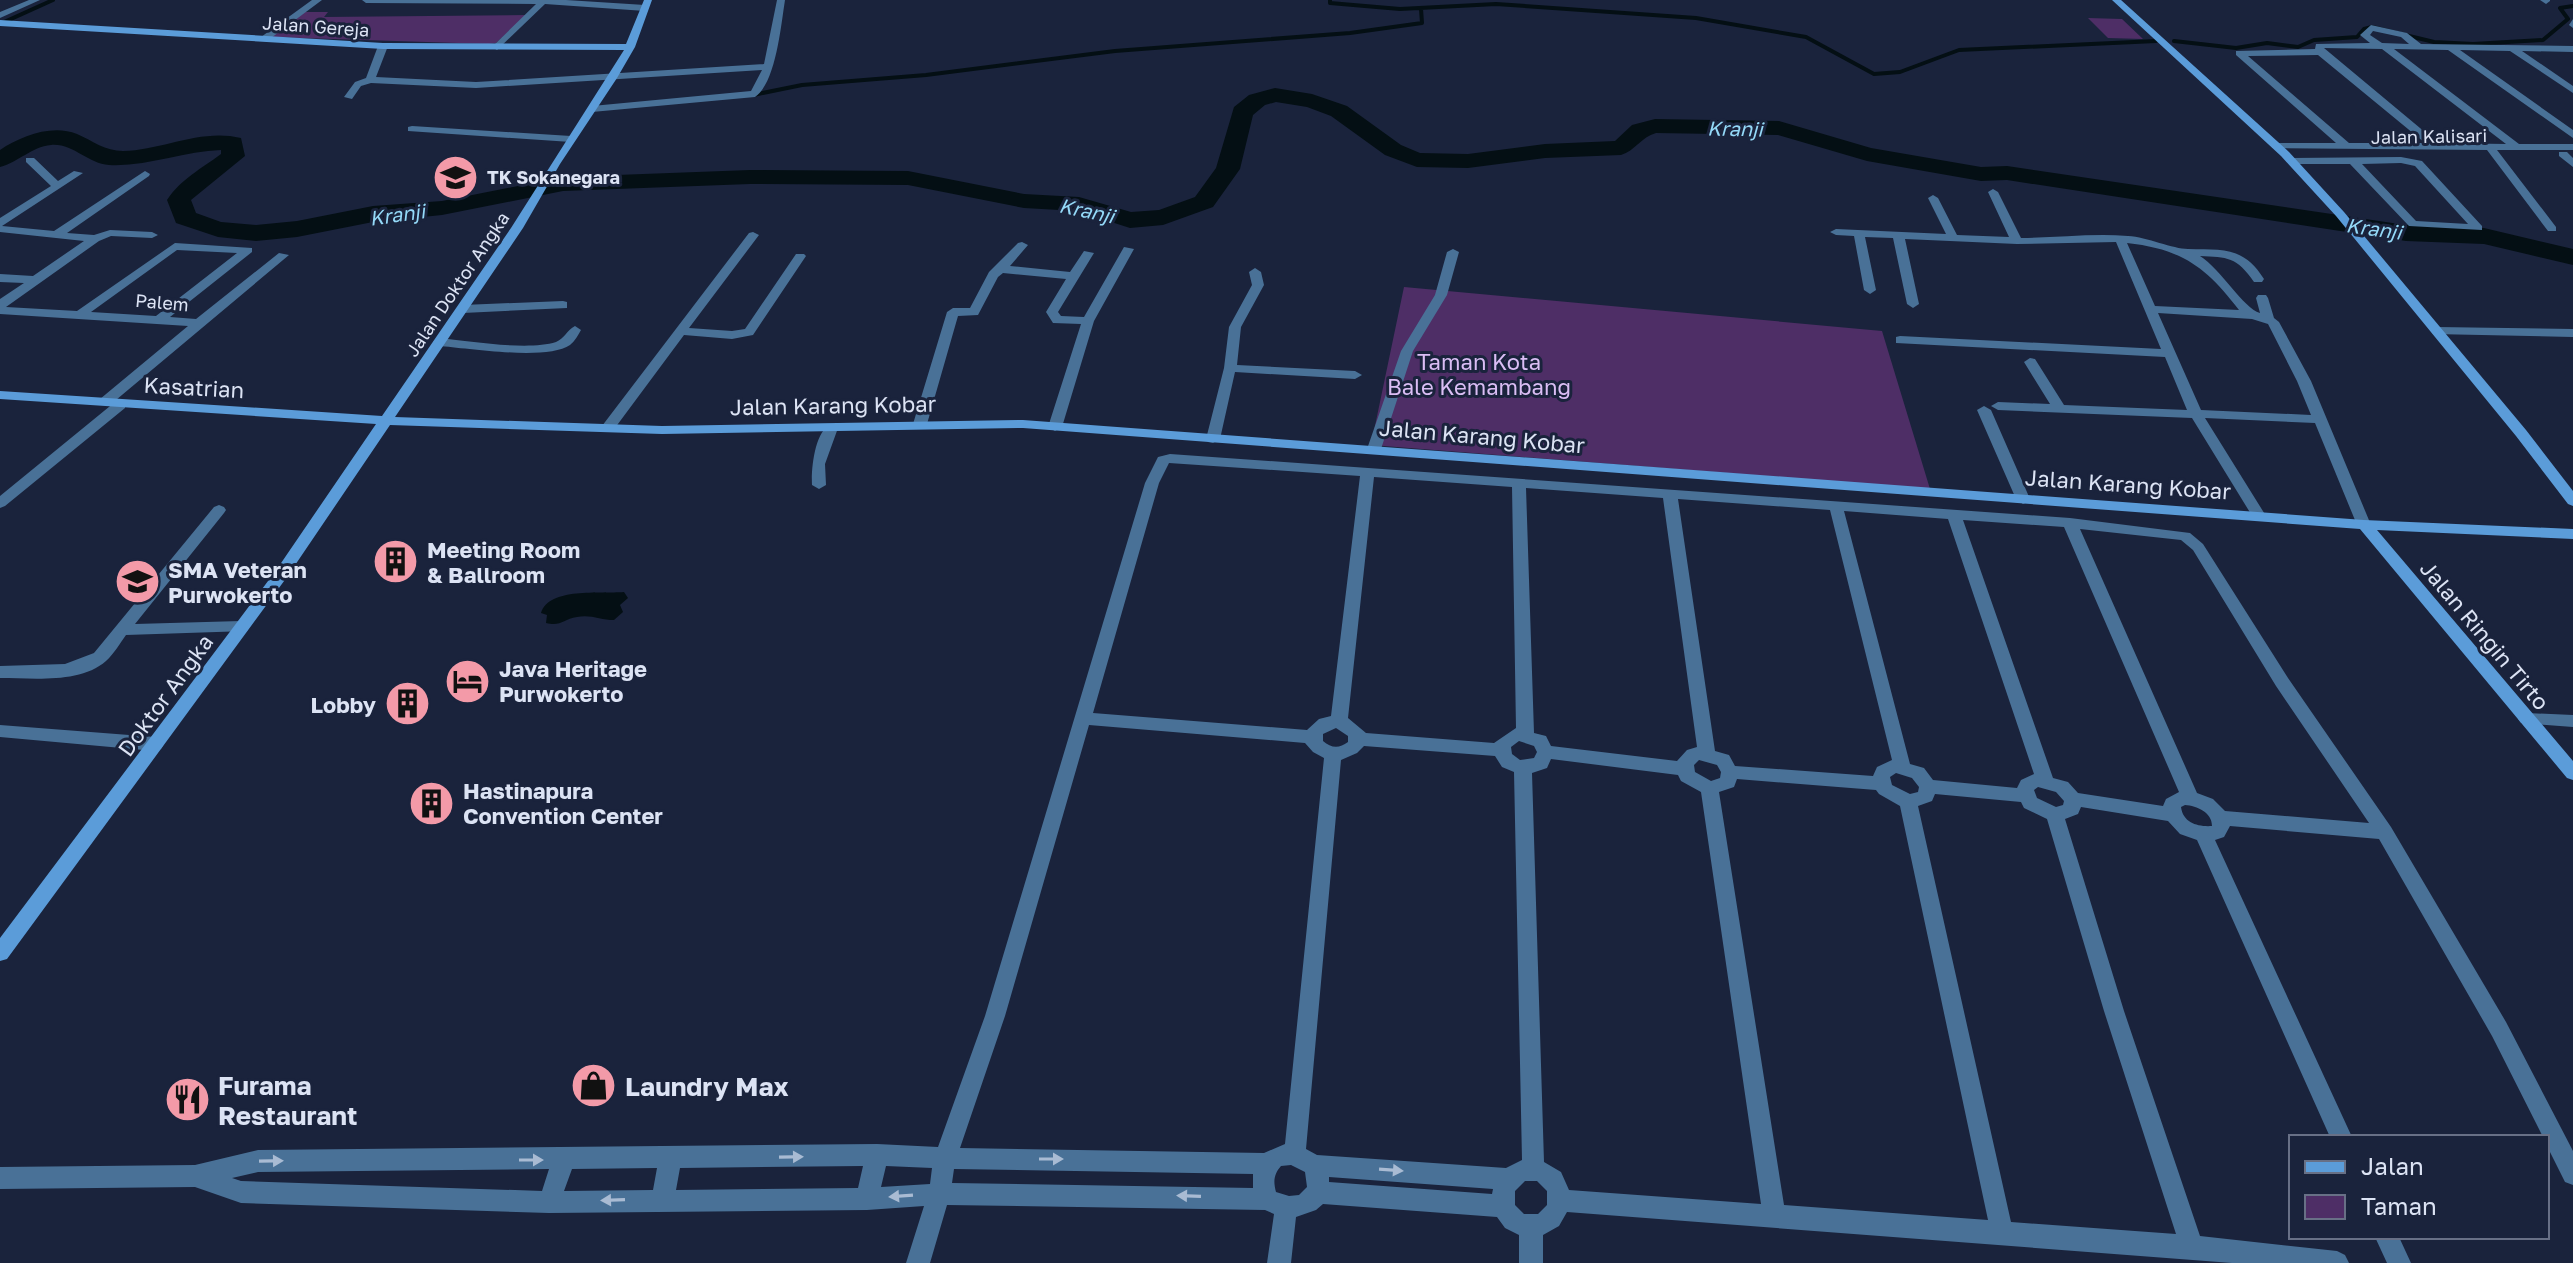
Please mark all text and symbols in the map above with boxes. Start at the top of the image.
street label: Jalan Gereja [262,11,370,41]
water label: Kranji [1707,116,1766,142]
street label: Jalan Kalisari [2371,124,2487,148]
school or university icon: TK Sokanegara [432,153,480,201]
place label: TK Sokanegara [487,166,620,188]
water label: Kranji [1057,192,1119,229]
water label: Kranji [368,198,429,231]
street label: Jalan Doktor Angka [400,208,514,360]
water label: Kranji [2345,212,2406,245]
street label: Palem [134,289,190,315]
park label: Taman Kota Bale Kemambang [1387,348,1571,400]
street label: Kasatrian [143,371,245,403]
street label: Jalan Karang Kobar [730,390,937,420]
street label: Jalan Karang Kobar [1378,414,1586,458]
street label: Jalan Karang Kobar [2024,463,2232,505]
place label: Meeting Room & Ballroom [427,536,580,588]
building icon: Meeting Room & Ballroom [372,538,420,586]
street label: Jalan Ringin Tirto [2415,555,2555,715]
place label: SMA Veteran Purwokerto [168,556,307,608]
school or university icon: SMA Veteran Purwokerto [113,558,161,606]
street label: Doktor Angka [112,629,218,761]
place label: Java Heritage Purwokerto [499,655,647,707]
hotel icon: Java Heritage Purwokerto [444,657,492,705]
building icon: Lobby [383,680,431,728]
place label: Lobby [310,691,376,718]
place label: Hastinapura Convention Center [463,777,663,829]
building icon: Hastinapura Convention Center [408,779,456,827]
shop icon: Laundry Max [570,1062,618,1110]
place label: Furama Restaurant [218,1070,357,1131]
place label: Laundry Max [625,1071,789,1102]
restaurant icon: Furama Restaurant [163,1076,211,1124]
legend [2289,1135,2549,1239]
one-way arrow [779,1151,804,1163]
text: Jalan [2361,1151,2424,1180]
one-way arrow [519,1153,544,1166]
one-way arrow [1039,1153,1064,1165]
one-way arrow [259,1155,284,1168]
one-way arrow [1379,1164,1404,1177]
one-way arrow [888,1190,913,1203]
one-way arrow [1176,1190,1201,1203]
text: Taman [2361,1191,2437,1220]
one-way arrow [600,1194,625,1206]

